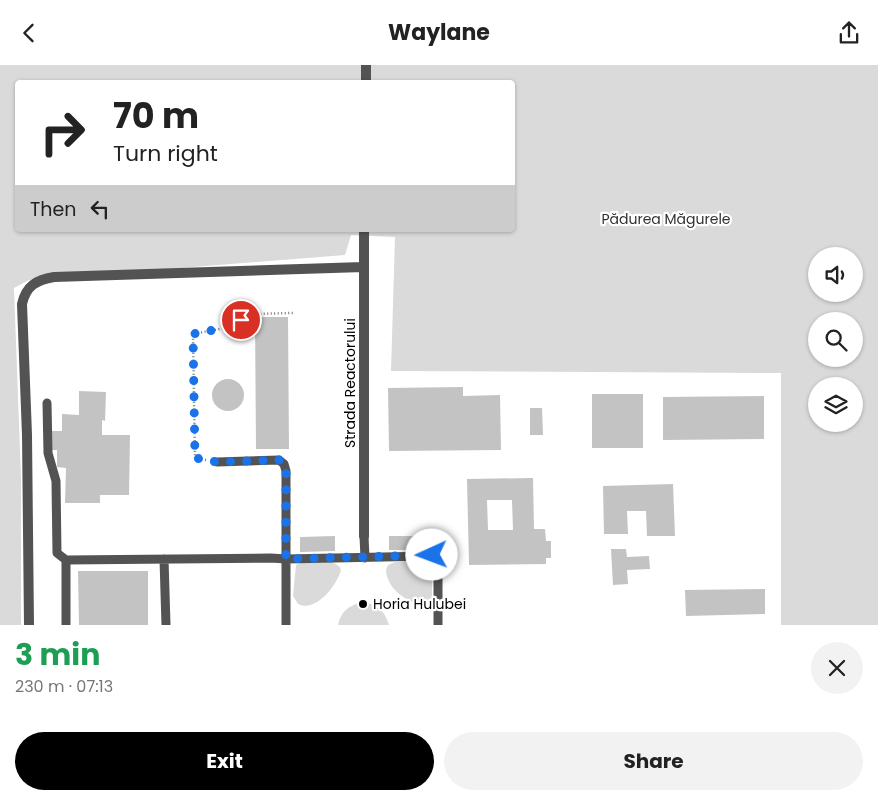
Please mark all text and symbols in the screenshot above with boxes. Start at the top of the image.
text: Waylane [388,17,490,48]
icon: back [15,19,43,47]
icon: share [835,19,863,47]
text: 70 m [113,91,199,140]
icon: right [30,100,95,165]
text: Turn right [113,138,218,169]
icon: left [86,195,114,223]
text: Then [30,196,76,223]
park label: Pădurea Măgurele [601,209,731,229]
map controls [808,247,863,432]
button: sound [808,247,863,302]
pin [220,299,262,341]
icon: arrive [227,306,255,334]
button: search [808,312,863,367]
street label: Strada Reactorului [340,318,360,448]
button: layers [808,377,863,432]
position arrow [405,528,457,580]
place label: Horia Hulubei [373,594,466,614]
marker: Horia Hulubei [357,598,369,610]
text: 3 min [15,633,100,676]
button: close [811,642,863,694]
text: 230 m · 07:13 [15,675,113,698]
button: Exit [15,732,434,790]
button: Share [444,732,863,790]

